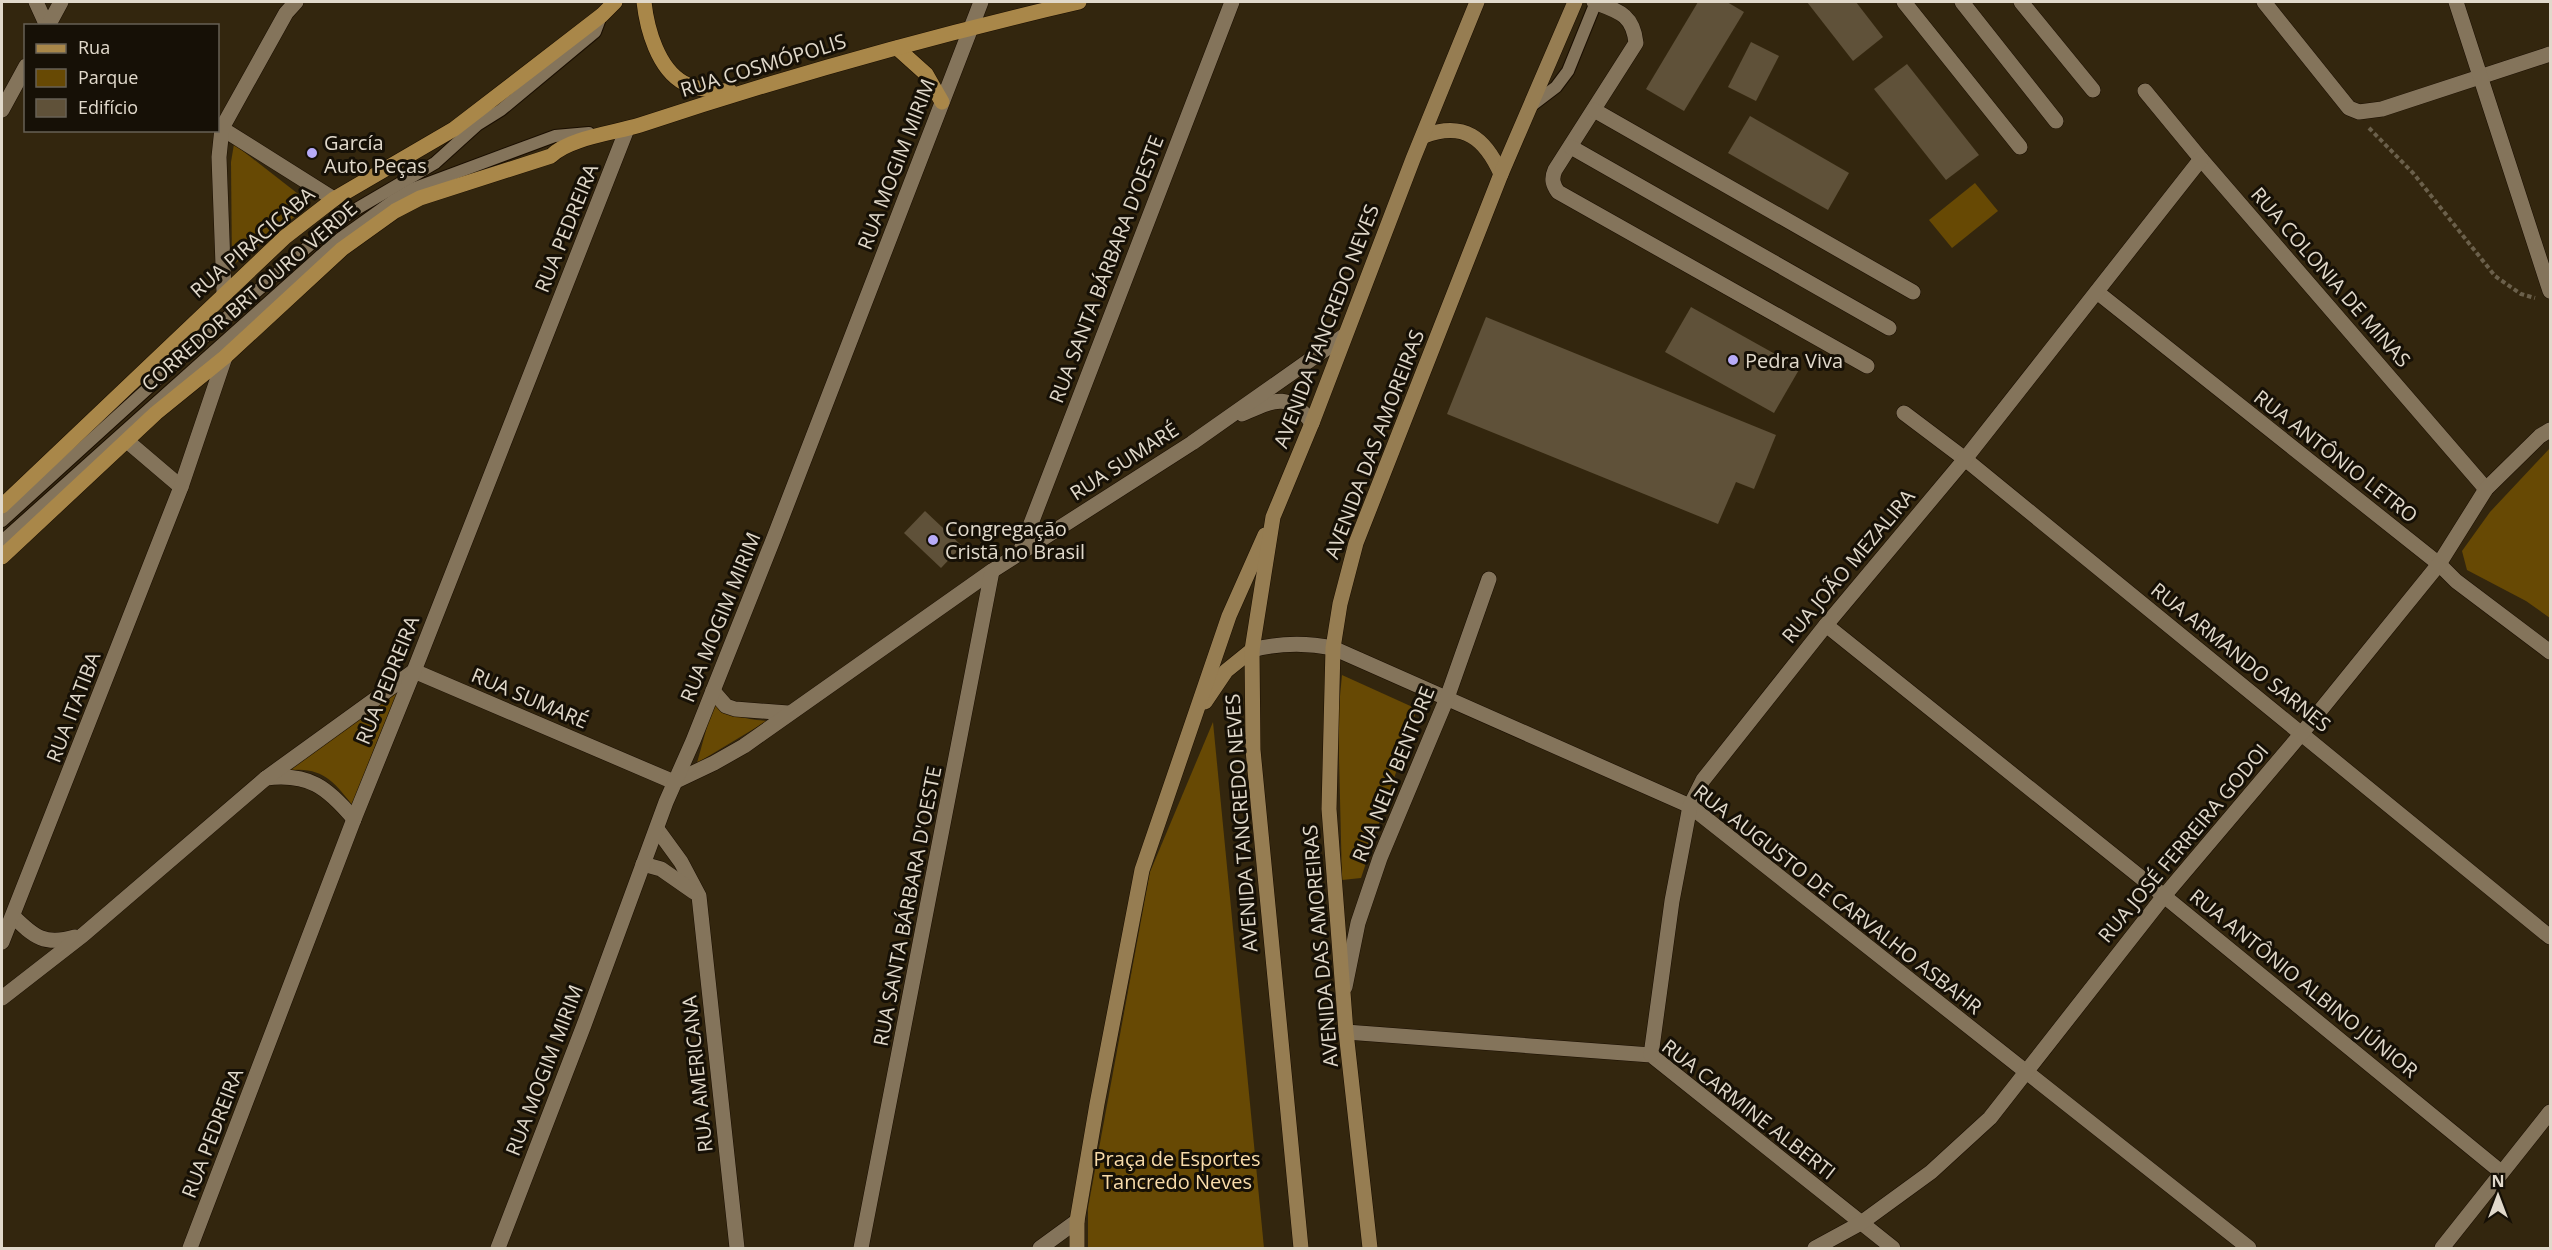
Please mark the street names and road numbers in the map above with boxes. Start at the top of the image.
street label: RUA COSMÓPOLIS [677,27,849,103]
street label: RUA MOGIM MIRIM [851,75,941,253]
street label: RUA SANTA BÁRBARA D'OESTE [1042,131,1170,407]
street label: RUA PEDREIRA [528,159,604,296]
street label: RUA PIRACICABA [184,180,320,303]
street label: RUA COLONIA DE MINAS [2245,181,2417,373]
street label: CORREDOR BRT OURO VERDE [136,195,362,397]
street label: AVENIDA TANCREDO NEVES [1267,200,1385,452]
street label: AVENIDA DAS AMOREIRAS [1318,326,1430,562]
street label: RUA ANTÔNIO LETRO [2249,384,2423,528]
street label: RUA SUMARÉ [1064,416,1184,506]
street label: RUA JOÃO MEZALIRA [1776,483,1921,649]
street label: RUA MOGIM MIRIM [674,528,766,706]
street label: RUA ARMANDO SARNES [2146,576,2336,738]
street label: RUA PEDREIRA [349,611,425,748]
street label: RUA ITATIBA [40,648,107,766]
street label: RUA SUMARÉ [467,661,593,735]
street label: RUA NELY BENTORE [1345,682,1441,866]
street label: AVENIDA TANCREDO NEVES [1219,693,1263,953]
street label: RUA JOSÉ FERREIRA GODOI [2092,738,2274,948]
street label: RUA SANTA BÁRBARA D'OESTE [867,764,947,1048]
street label: RUA AUGUSTO DE CARVALHO ASBAHR [1688,778,1988,1021]
street label: AVENIDA DAS AMOREIRAS [1296,824,1344,1068]
street label: RUA ANTÔNIO ALBINO JÚNIOR [2184,882,2424,1084]
street label: RUA MOGIM MIRIM [499,981,589,1159]
street label: RUA AMERICANA [675,994,719,1154]
street label: RUA CARMINE ALBERTI [1657,1033,1841,1185]
street label: RUA PEDREIRA [175,1064,249,1202]

